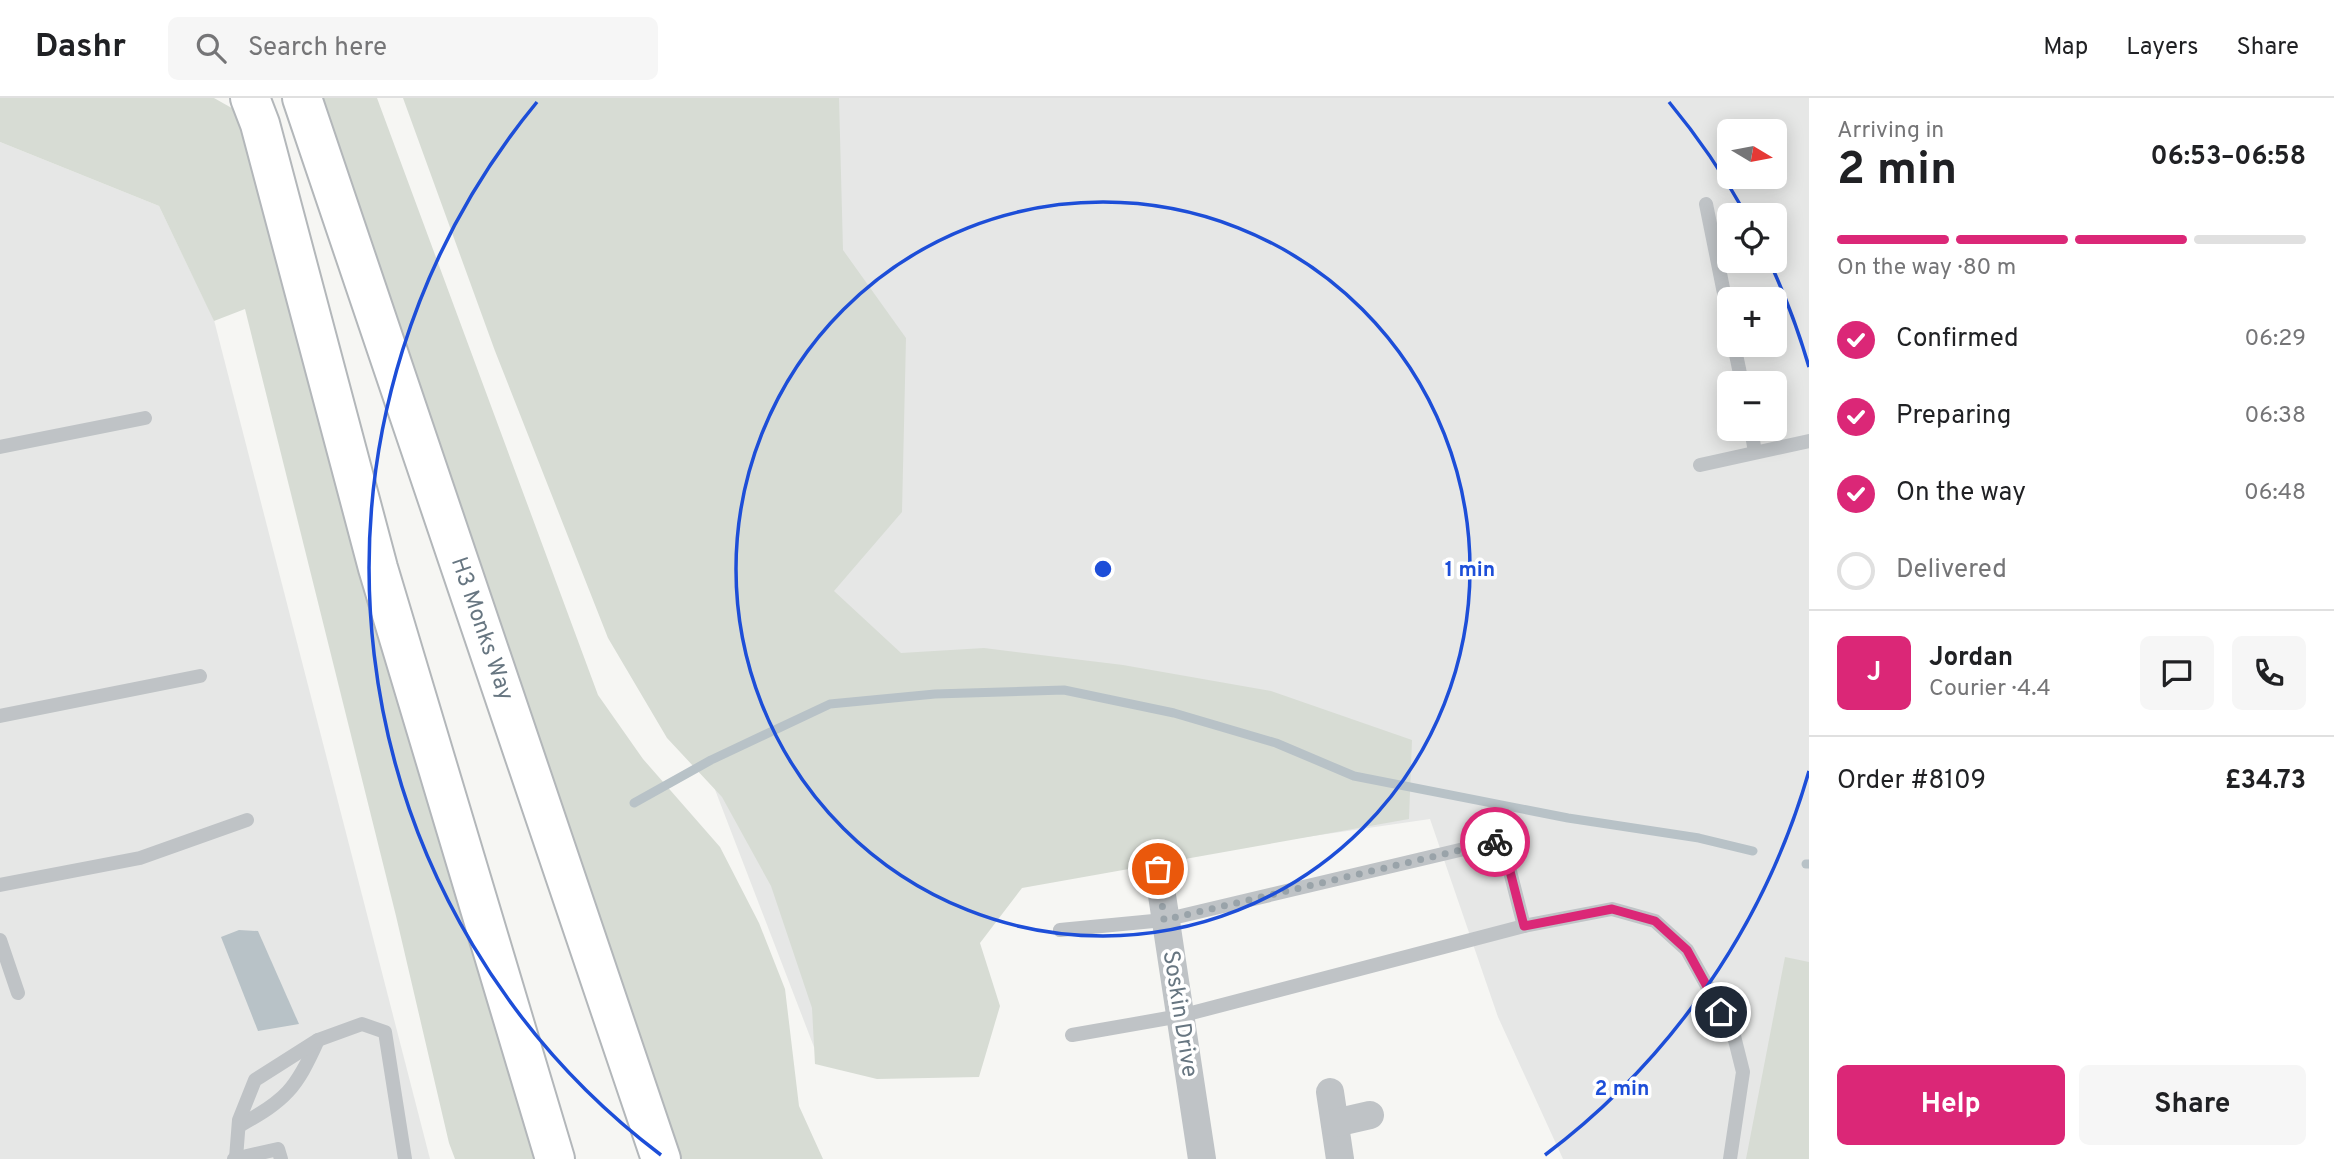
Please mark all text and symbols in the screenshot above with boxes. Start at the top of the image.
search box [168,17,658,80]
text: Dashr [35,27,126,69]
icon: search [192,29,230,67]
text: Search here [248,32,387,65]
text: Map [2043,33,2088,63]
text: Layers [2126,33,2198,63]
text: Share [2236,33,2299,63]
text: Arriving in [1837,117,1944,146]
north arrow [1717,119,1787,189]
map controls [1717,119,1787,441]
text: 06:53–06:58 [2151,141,2306,174]
text: 2 min [1837,142,1957,201]
button: locate [1717,203,1787,273]
text: On the way · 80 m [1837,254,2016,283]
button: + [1717,287,1787,357]
icon: check [1837,321,1875,359]
text: Confirmed [1896,323,2019,356]
text: 06:29 [2245,325,2306,354]
button: − [1717,371,1787,441]
icon: check [1837,398,1875,436]
text: Preparing [1896,400,2011,433]
text: 06:38 [2244,402,2306,431]
icon: check [1837,475,1875,513]
text: On the way [1896,477,2026,510]
text: 06:48 [2244,479,2306,508]
street label: H3 Monks Way [443,553,519,705]
text: Delivered [1896,554,2007,587]
centre of rings [1091,557,1115,581]
text: 1 min [1445,557,1495,584]
button: chat [2140,636,2214,710]
button: phone [2232,636,2306,710]
text: Jordan [1929,642,2013,675]
text: J [1867,657,1881,690]
text: Courier · 4.4 [1929,675,2051,704]
text: Order #8109 [1837,765,1986,798]
text: £34.73 [2225,765,2306,798]
courier [1460,807,1530,877]
icon: bike [1476,823,1514,861]
pin [1128,839,1188,899]
icon: bag [1139,850,1177,888]
street label: Soskin Drive [1155,949,1203,1079]
pin [1691,982,1751,1042]
icon: home [1702,993,1740,1031]
button: Help [1837,1065,2065,1145]
button: Share [2079,1065,2306,1145]
text: 2 min [1595,1076,1649,1103]

